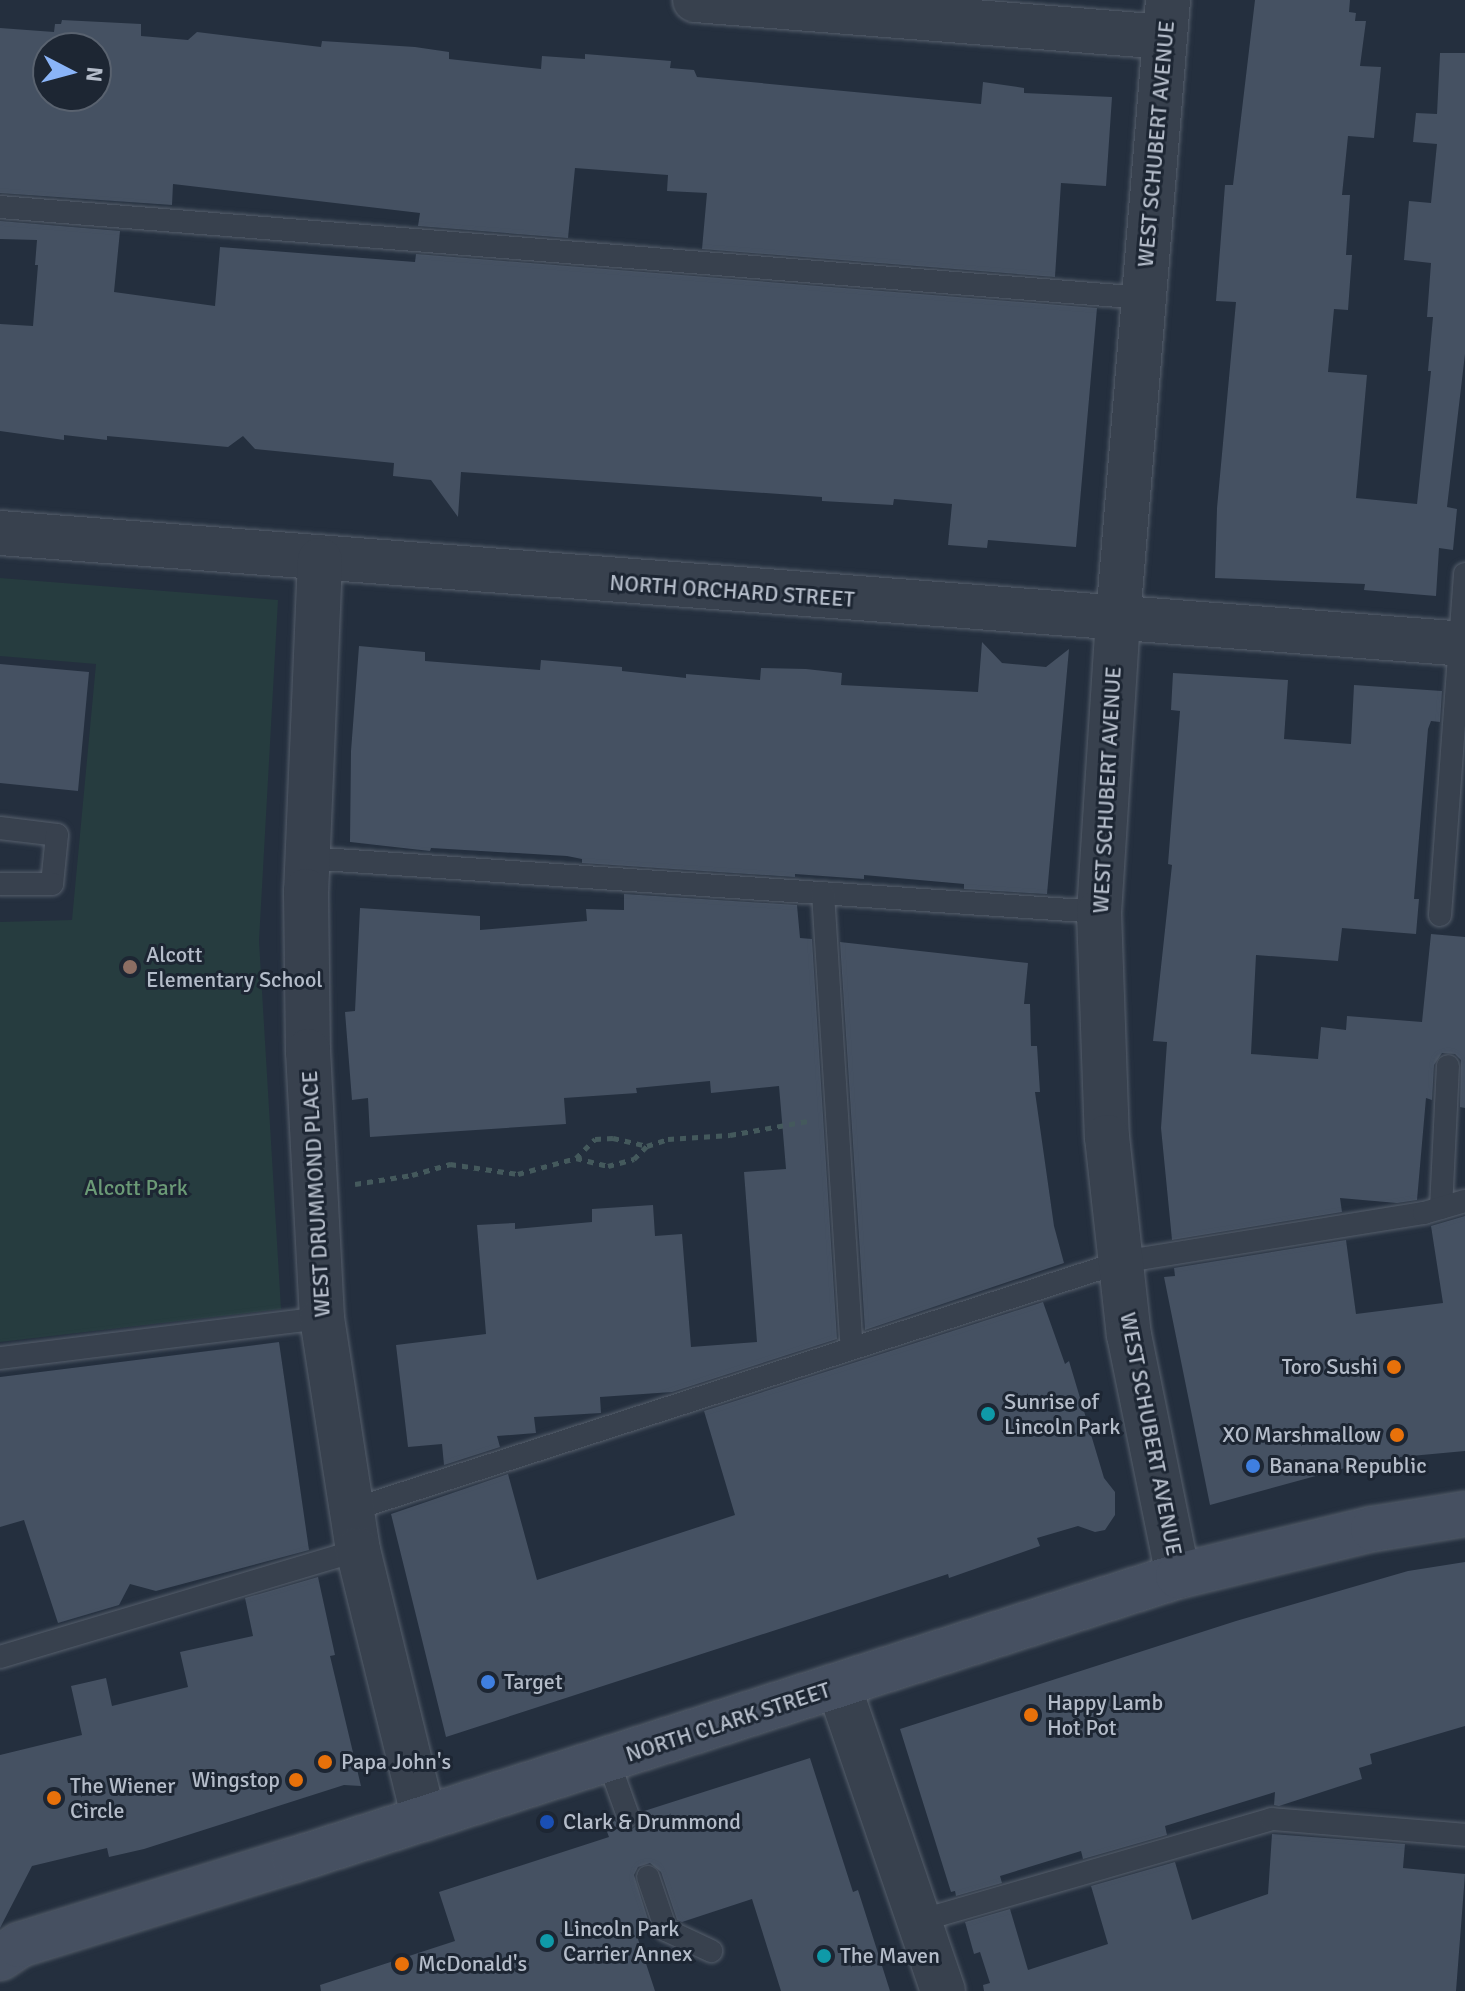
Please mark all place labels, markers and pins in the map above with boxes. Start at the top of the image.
place label: Alcott Elementary School [146,941,323,992]
marker: Alcott Elementary School [121,958,139,976]
place label: Toro Sushi [1282,1354,1378,1380]
marker: Toro Sushi [1385,1358,1403,1376]
place label: Sunrise of Lincoln Park [1004,1388,1120,1440]
marker: Sunrise of Lincoln Park [979,1405,997,1423]
place label: XO Marshmallow [1222,1422,1381,1448]
marker: XO Marshmallow [1388,1426,1406,1444]
place label: Banana Republic [1269,1453,1427,1479]
marker: Banana Republic [1244,1457,1262,1475]
place label: Target [504,1669,563,1695]
marker: Target [479,1673,497,1691]
place label: Happy Lamb Hot Pot [1047,1689,1163,1740]
marker: Happy Lamb Hot Pot [1022,1706,1040,1724]
place label: Papa John's [341,1749,451,1775]
marker: Papa John's [316,1753,334,1771]
place label: Wingstop [191,1767,280,1793]
marker: Wingstop [287,1771,305,1789]
place label: The Wiener Circle [70,1772,175,1824]
marker: The Wiener Circle [45,1789,63,1807]
place label: Clark & Drummond [563,1809,741,1835]
marker: Clark & Drummond [538,1813,556,1831]
place label: Lincoln Park Carrier Annex [563,1915,692,1966]
marker: Lincoln Park Carrier Annex [538,1932,556,1950]
place label: The Maven [840,1943,940,1969]
marker: The Maven [815,1947,833,1965]
place label: McDonald's [418,1951,527,1977]
marker: McDonald's [393,1955,411,1973]

